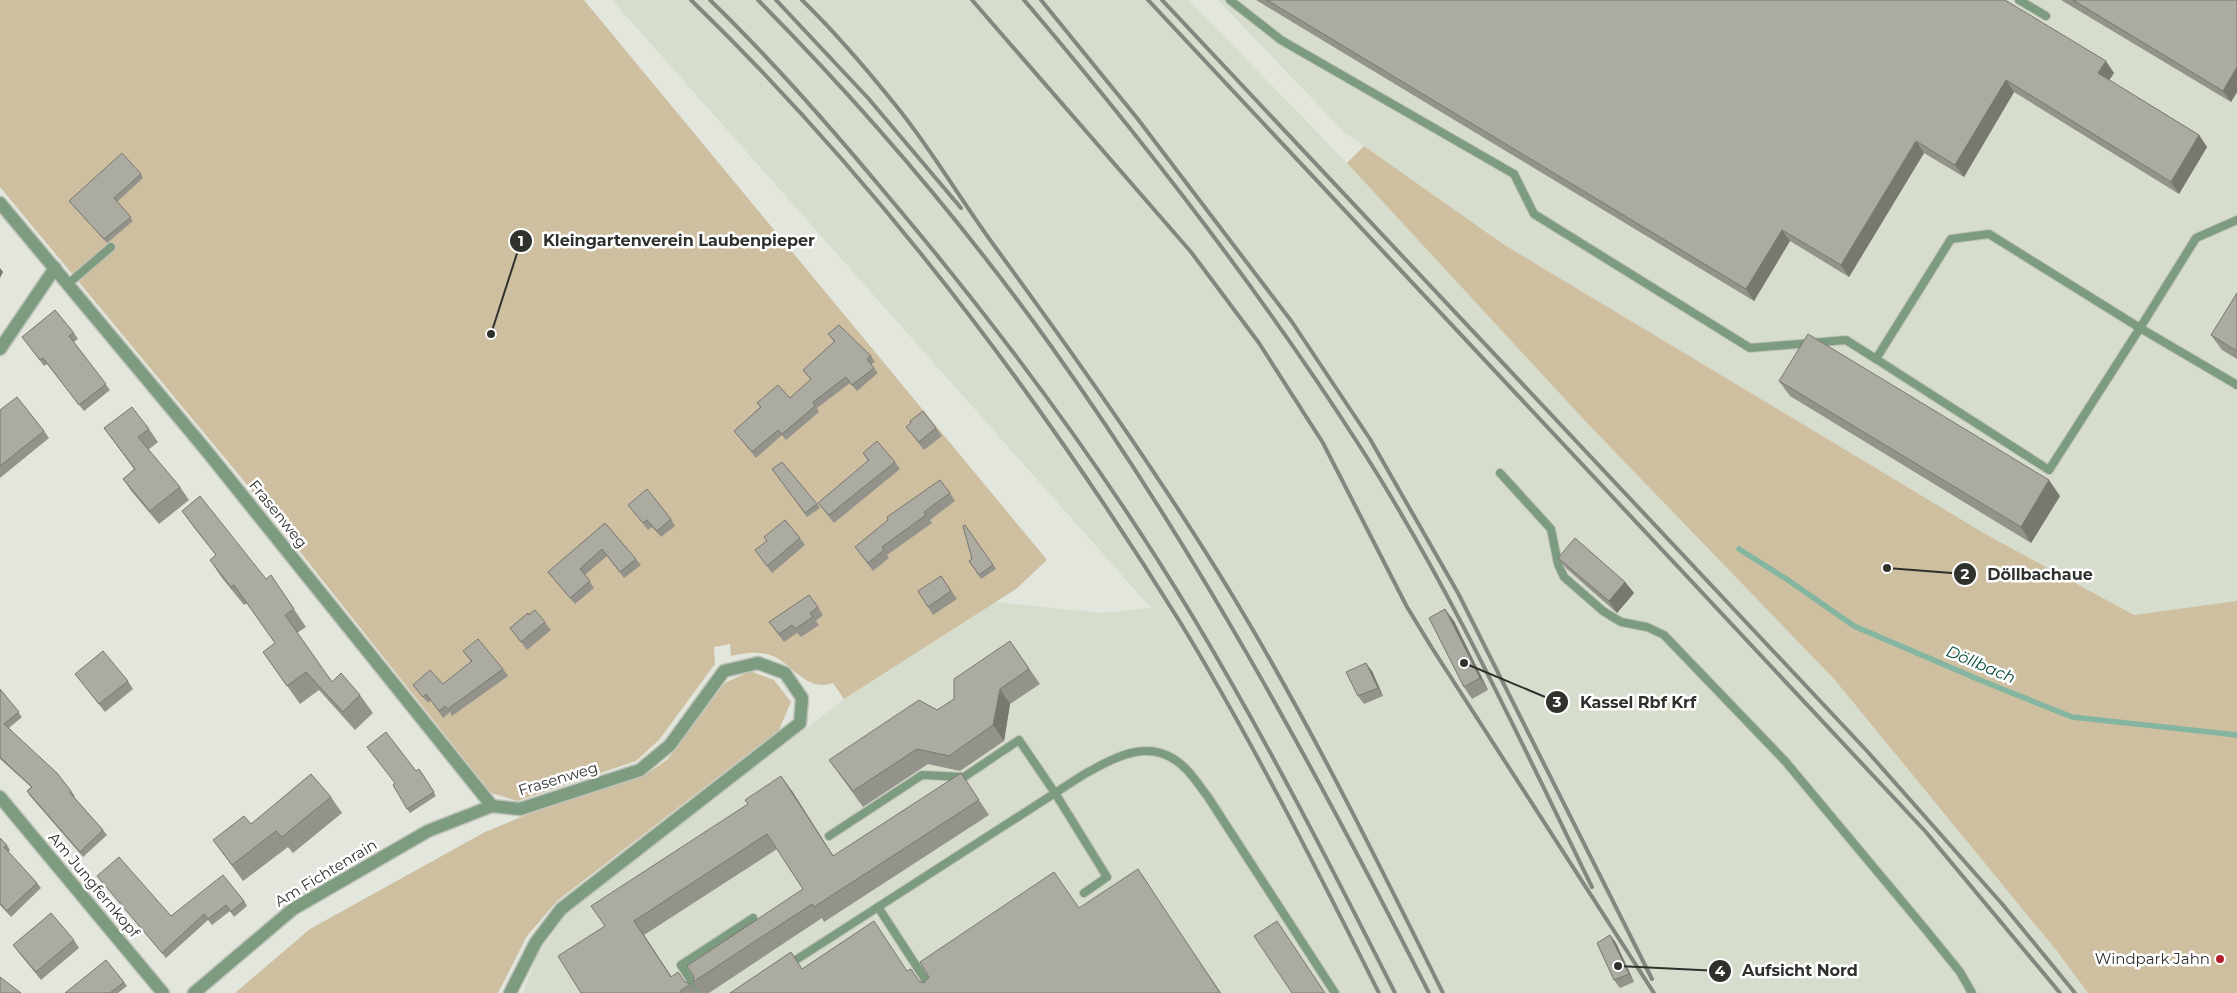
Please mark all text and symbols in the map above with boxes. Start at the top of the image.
callout: Kleingartenverein Laubenpieper [508,225,825,256]
text: 1 [518,231,524,250]
text: Kleingartenverein Laubenpieper [543,231,815,250]
street label: Frasenweg [245,476,312,552]
callout: Döllbachaue [1953,559,2103,590]
text: 2 [1961,564,1970,583]
text: Döllbachaue [1987,565,2093,584]
water label: Döllbach [1943,641,2018,688]
callout: Kassel Rbf Krf [1545,686,1706,717]
text: 3 [1552,692,1562,711]
text: Kassel Rbf Krf [1580,693,1697,712]
street label: Frasenweg [516,757,600,800]
street label: Am Jungfernkopf [45,828,145,942]
street label: Am Fichtenrain [271,835,380,911]
place label: Windpark Jahn [2095,949,2210,968]
marker: Windpark Jahn [2214,953,2226,965]
callout: Aufsicht Nord [1707,955,1868,986]
text: 4 [1715,961,1726,980]
text: Aufsicht Nord [1741,961,1858,980]

